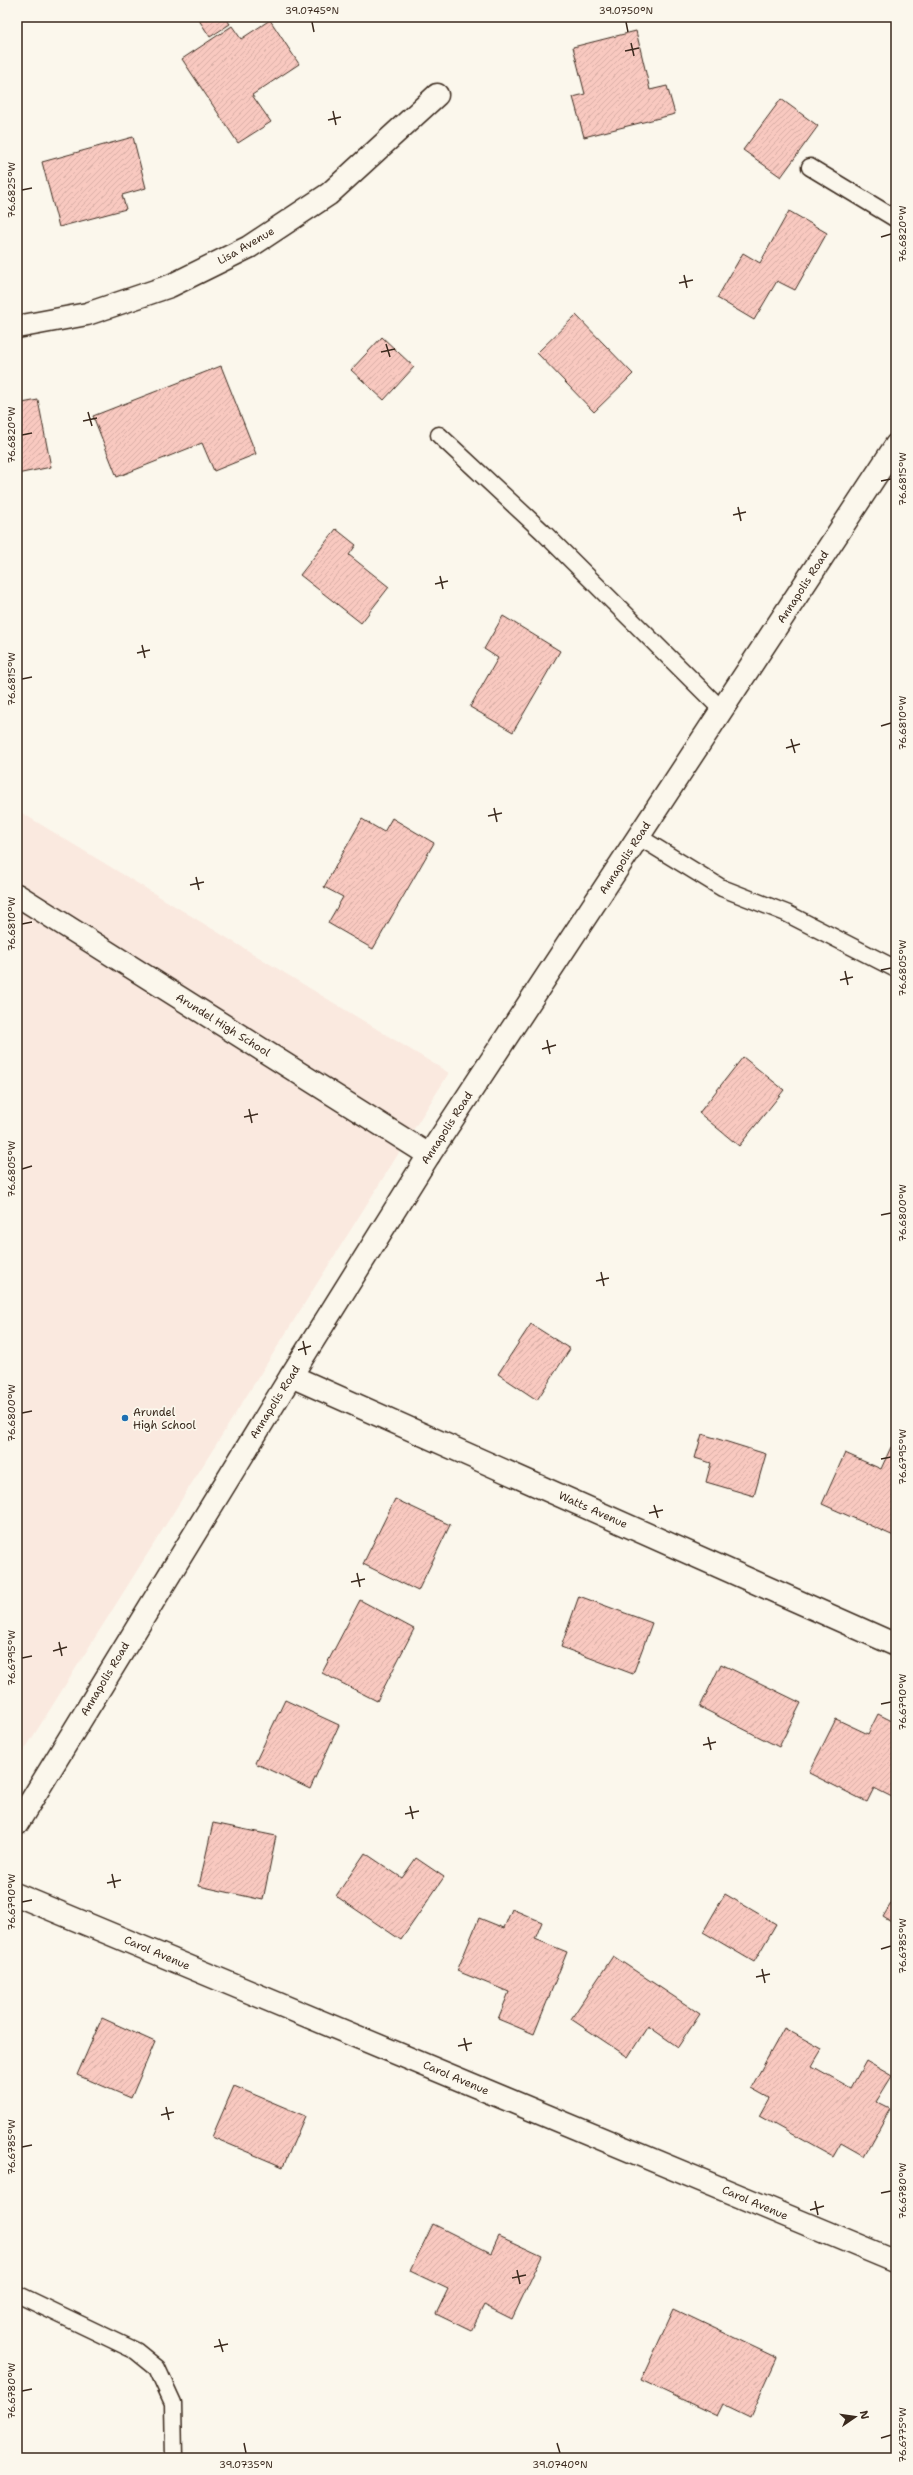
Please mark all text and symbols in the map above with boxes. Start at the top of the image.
text: 39.0745°N [285,4,339,17]
text: 39.0750°N [599,4,653,17]
text: 76.6825°W [5,161,18,218]
text: 76.6820°W [896,205,909,263]
street label: Lisa Avenue [215,224,277,268]
text: 76.6820°W [5,406,18,464]
text: 76.6815°W [896,452,909,506]
street label: Annapolis Road [774,548,832,626]
text: 76.6815°W [5,652,18,706]
text: 76.6810°W [896,695,909,750]
street label: Annapolis Road [596,819,654,897]
text: 76.6810°W [5,896,18,951]
text: 76.6805°W [896,939,909,996]
street label: Arundel High School [173,990,274,1061]
street label: Annapolis Road [418,1089,476,1167]
text: 76.6805°W [5,1140,18,1197]
text: 76.6800°W [896,1184,909,1242]
street label: Annapolis Road [246,1362,304,1442]
text: 76.6800°W [5,1384,18,1442]
place label: Arundel High School [133,1405,197,1433]
marker: Arundel High School [120,1413,130,1423]
text: 76.6795°W [896,1429,909,1485]
street label: Watts Avenue [556,1488,630,1532]
text: 76.6795°W [5,1630,18,1686]
street label: Annapolis Road [77,1639,133,1719]
text: 76.6790°W [896,1673,909,1730]
text: 76.6790°W [5,1873,18,1930]
text: 76.6785°W [896,1918,909,1974]
street label: Carol Avenue [122,1932,192,1974]
street label: Carol Avenue [421,2057,491,2099]
text: 76.6785°W [5,2119,18,2175]
text: 76.6780°W [896,2162,909,2219]
street label: Carol Avenue [720,2182,790,2224]
text: 76.6780°W [5,2362,18,2419]
north arrow [835,2397,875,2437]
text: 76.6775°W [896,2407,909,2463]
text: N [856,2409,873,2421]
text: 39.0735°N [219,2458,273,2471]
text: 39.0740°N [532,2458,588,2471]

